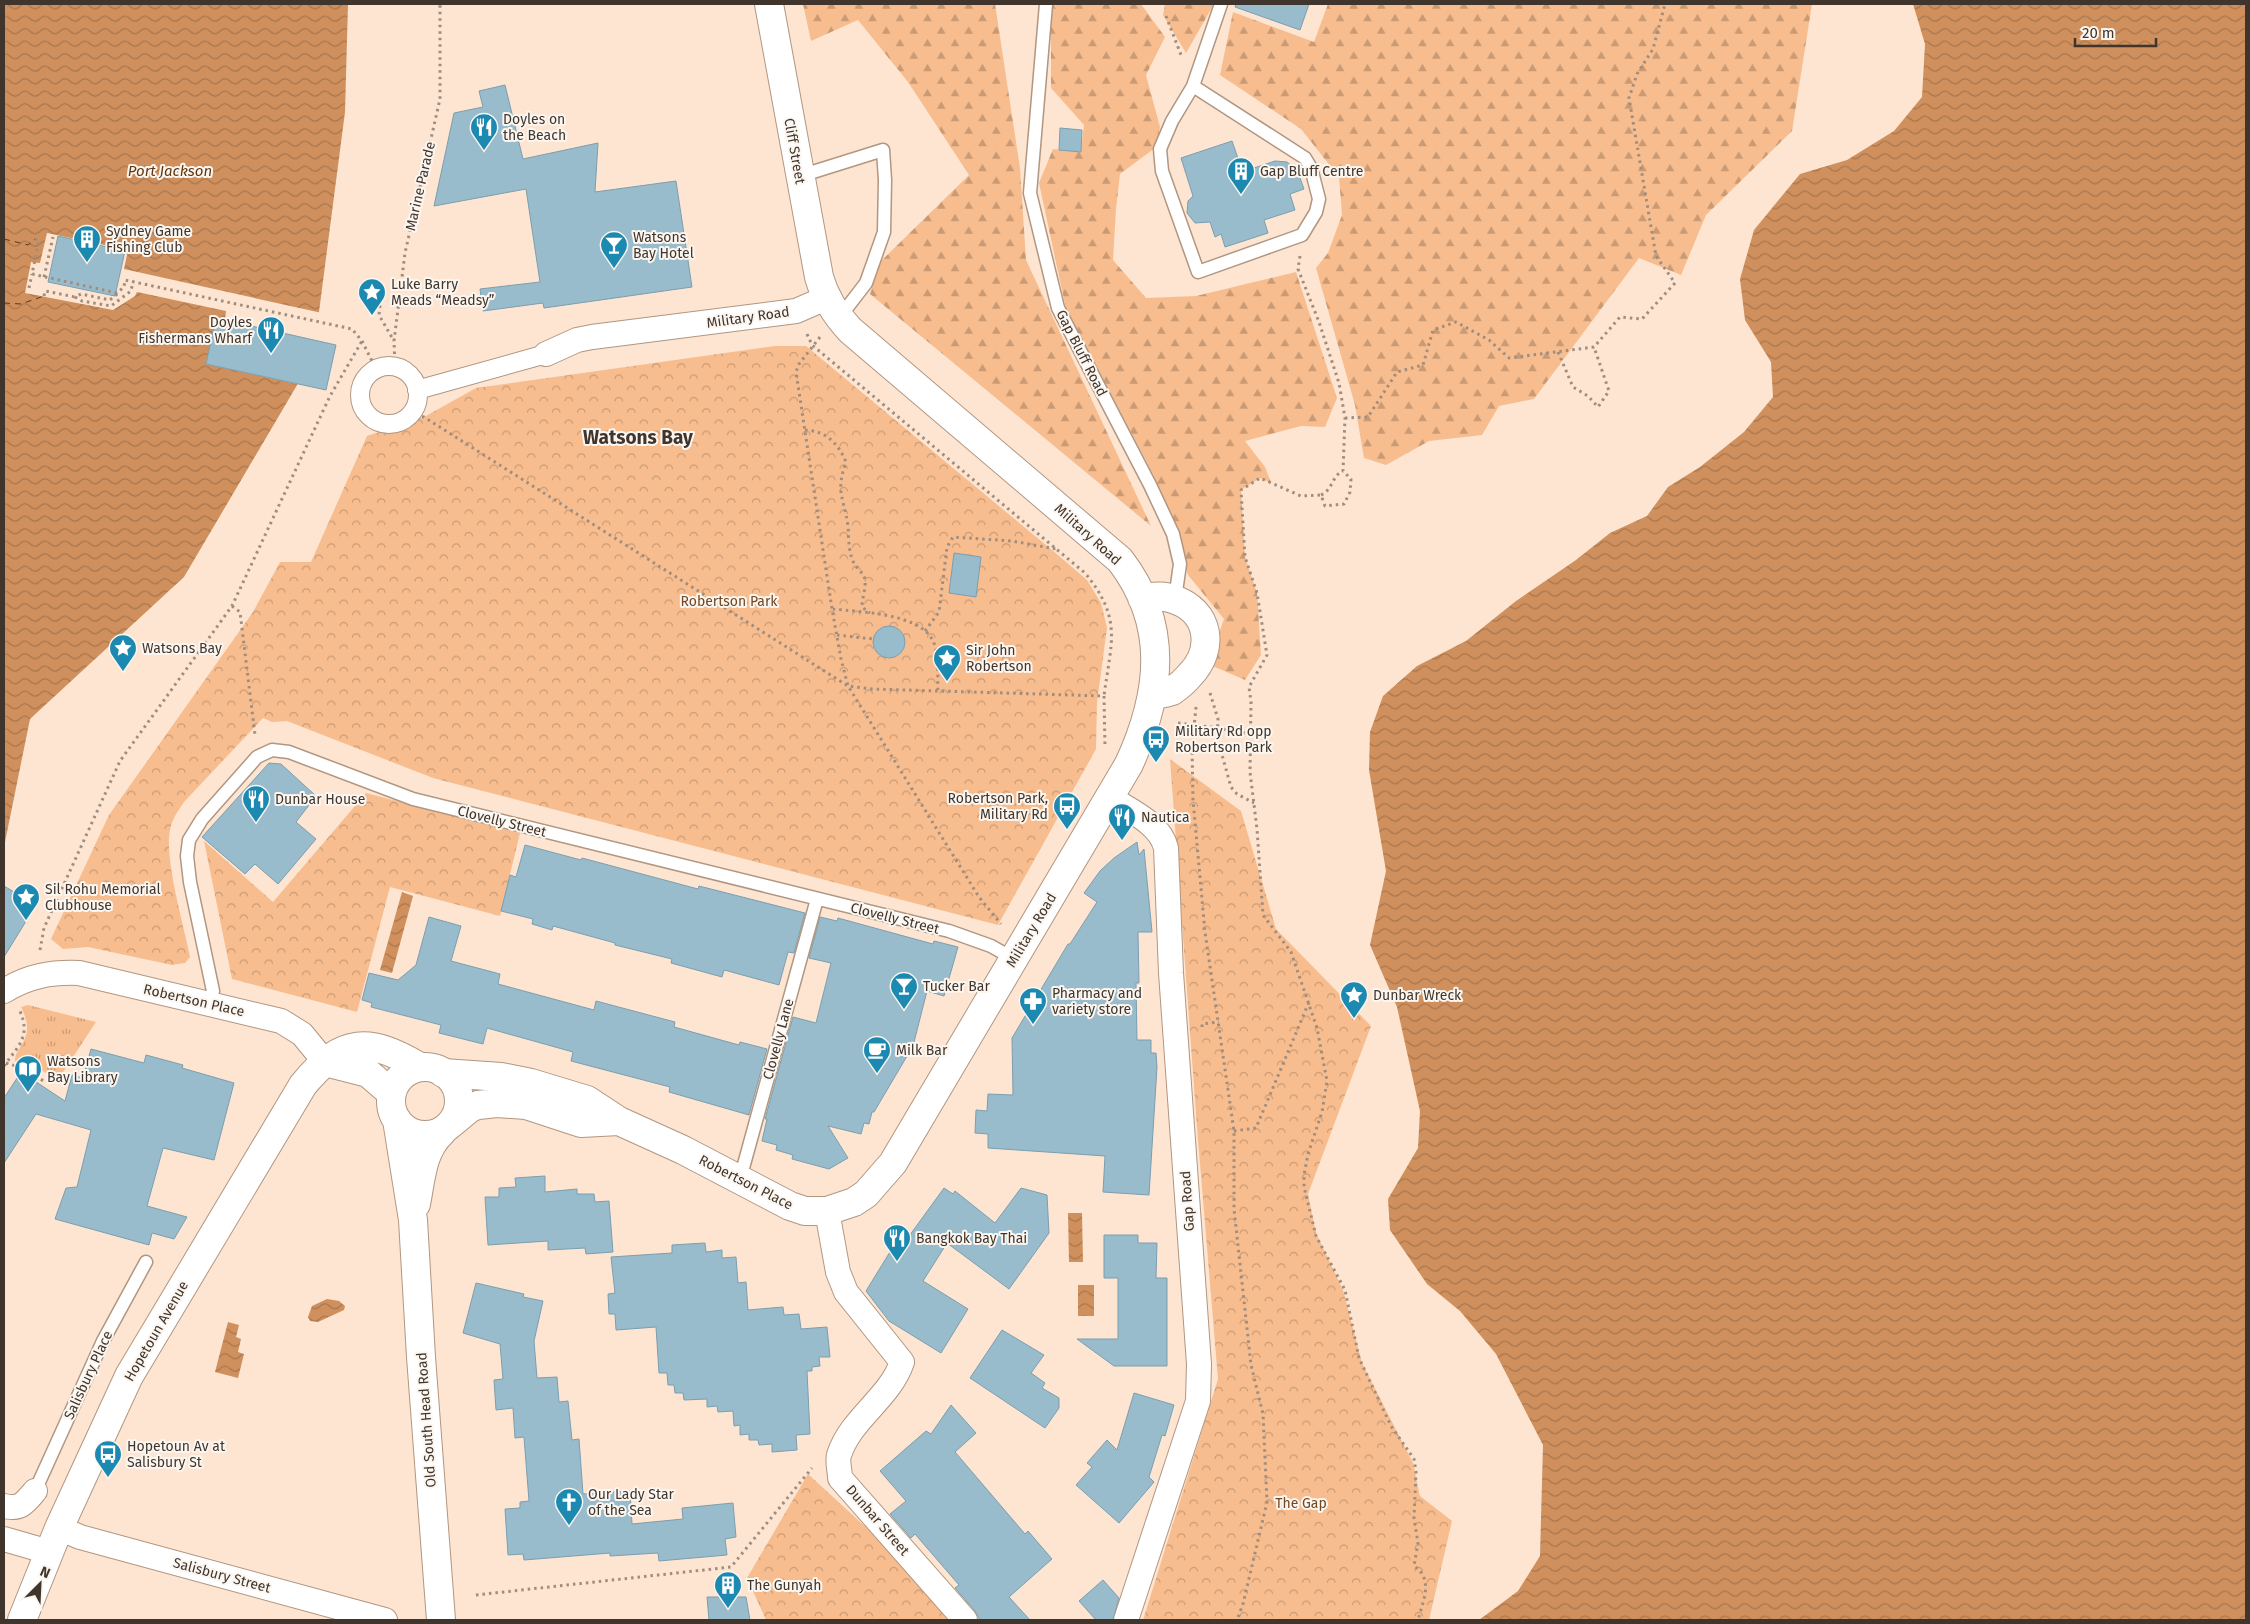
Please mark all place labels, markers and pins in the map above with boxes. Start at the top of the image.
place label: Doyles on the Beach [503,111,566,144]
restaurant icon: Doyles on the Beach [469,112,499,151]
building icon: Gap Bluff Centre [1226,156,1256,195]
place label: Gap Bluff Centre [1260,163,1363,180]
place label: Sydney Game Fishing Club [106,223,191,256]
building icon: Sydney Game Fishing Club [72,224,102,263]
place label: Watsons Bay Hotel [633,229,694,262]
bar icon: Watsons Bay Hotel [599,230,629,269]
place label: Luke Barry Meads “Meadsy” [391,276,495,309]
place icon: Luke Barry Meads “Meadsy” [357,277,387,316]
place label: Doyles Fishermans Wharf [138,314,253,347]
restaurant icon: Doyles Fishermans Wharf [256,315,286,354]
place icon: Watsons Bay [108,633,138,672]
place label: Watsons Bay [142,640,222,657]
place label: Sir John Robertson [966,642,1032,675]
place icon: Sir John Robertson [932,643,962,682]
place label: Military Rd opp Robertson Park [1175,723,1273,756]
bus stop icon: Military Rd opp Robertson Park [1141,724,1171,763]
restaurant icon: Dunbar House [241,784,271,823]
place label: Robertson Park, Military Rd [948,790,1048,823]
place label: Dunbar House [275,791,365,808]
bus stop icon: Robertson Park, Military Rd [1052,791,1082,830]
restaurant icon: Nautica [1107,802,1137,841]
place label: Nautica [1141,809,1190,826]
place label: Sil Rohu Memorial Clubhouse [45,881,161,914]
place icon: Sil Rohu Memorial Clubhouse [11,882,41,921]
bar icon: Tucker Bar [889,971,919,1010]
place label: Tucker Bar [923,978,990,995]
place icon: Dunbar Wreck [1339,980,1369,1019]
place label: Pharmacy and variety store [1052,985,1142,1018]
pharmacy icon: Pharmacy and variety store [1018,986,1048,1025]
place label: Dunbar Wreck [1373,987,1462,1004]
cafe icon: Milk Bar [862,1035,892,1074]
place label: Milk Bar [896,1042,948,1059]
place label: Watsons Bay Library [47,1053,118,1086]
library icon: Watsons Bay Library [13,1054,43,1093]
restaurant icon: Bangkok Bay Thai [882,1223,912,1262]
place label: Bangkok Bay Thai [916,1230,1027,1247]
place label: Hopetoun Av at Salisbury St [127,1438,226,1471]
bus stop icon: Hopetoun Av at Salisbury St [93,1439,123,1478]
place label: Our Lady Star of the Sea [588,1486,675,1519]
church icon: Our Lady Star of the Sea [554,1487,584,1526]
building icon: The Gunyah [713,1570,743,1609]
place label: The Gunyah [747,1577,821,1594]

